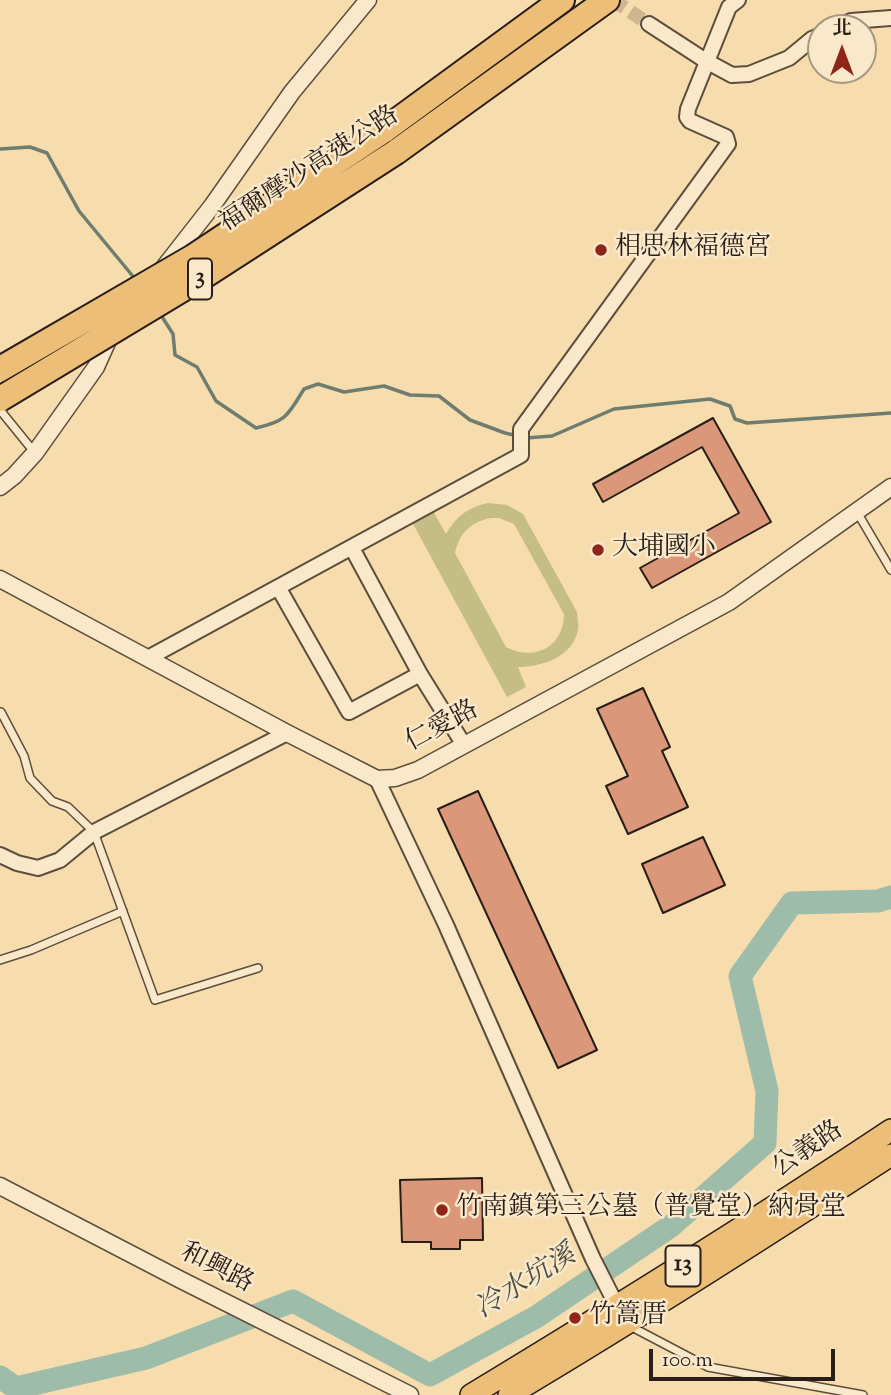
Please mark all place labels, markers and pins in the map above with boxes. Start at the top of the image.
place label: 相思林福德宮 [615,234,771,266]
marker: 相思林福德宮 [593,242,609,258]
place label: 大埔國小 [612,534,716,566]
marker: 大埔國小 [590,542,606,558]
place label: 竹南鎮第三公墓（普覺堂）納骨堂 [456,1194,846,1226]
marker: 竹南鎮第三公墓（普覺堂）納骨堂 [434,1202,450,1218]
place label: 竹篙厝 [589,1302,667,1334]
marker: 竹篙厝 [567,1310,583,1326]

